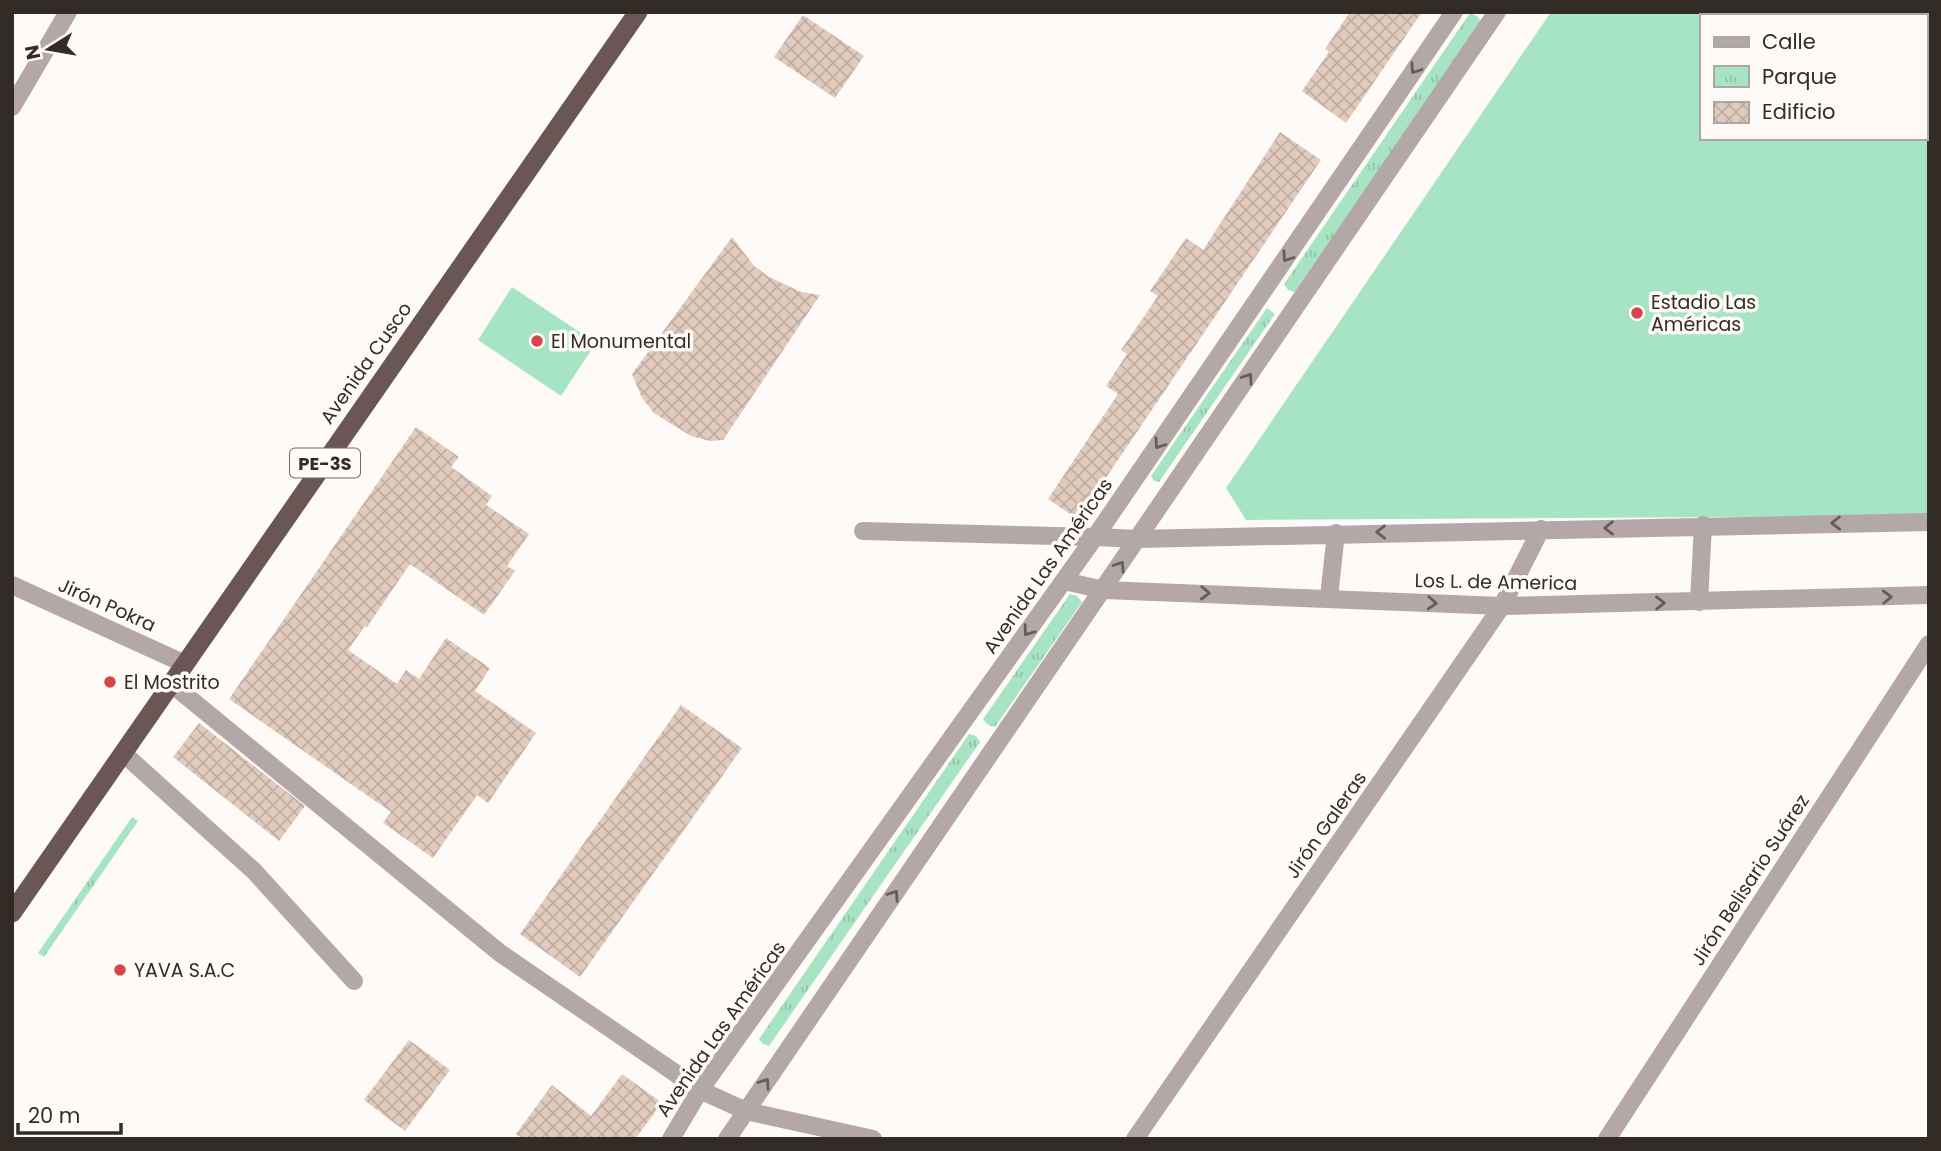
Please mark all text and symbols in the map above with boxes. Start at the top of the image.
north arrow [14,14,84,84]
legend [1700,14,1927,140]
text: Calle [1762,27,1816,56]
text: N [18,43,47,62]
one-way arrow [1411,61,1423,74]
text: Parque [1762,62,1837,91]
text: Edificio [1762,97,1836,126]
one-way arrow [1282,249,1295,262]
place label: Estadio Las Américas [1651,289,1756,338]
street label: Avenida Cusco [314,297,418,429]
marker: Estadio Las Américas [1629,305,1645,321]
place label: El Monumental [551,328,691,355]
marker: El Monumental [529,333,545,349]
one-way arrow [1240,373,1252,386]
one-way arrow [1154,437,1167,450]
road number: PE-3S [290,448,360,477]
street label: Avenida Las Américas [977,473,1119,659]
one-way arrow [1830,516,1841,531]
one-way arrow [1603,520,1614,535]
one-way arrow [1375,524,1386,540]
one-way arrow [1111,561,1124,574]
street label: Los L. de America [1414,567,1578,597]
street label: Jirón Pokra [54,571,160,639]
one-way arrow [1200,586,1211,601]
one-way arrow [1882,589,1893,604]
one-way arrow [1427,595,1438,610]
one-way arrow [1654,595,1665,610]
one-way arrow [1024,623,1036,636]
place label: El Mostrito [124,669,220,696]
marker: El Mostrito [102,674,118,690]
street label: Jirón Galeras [1279,766,1373,884]
street label: Jirón Belisario Suárez [1684,789,1816,971]
one-way arrow [886,890,898,903]
street label: Avenida Las Américas [650,936,792,1122]
place label: YAVA S.A.C [134,957,235,984]
marker: YAVA S.A.C [112,962,128,978]
one-way arrow [757,1078,770,1091]
scale bar [18,1092,121,1136]
text: 20 m [28,1101,81,1130]

